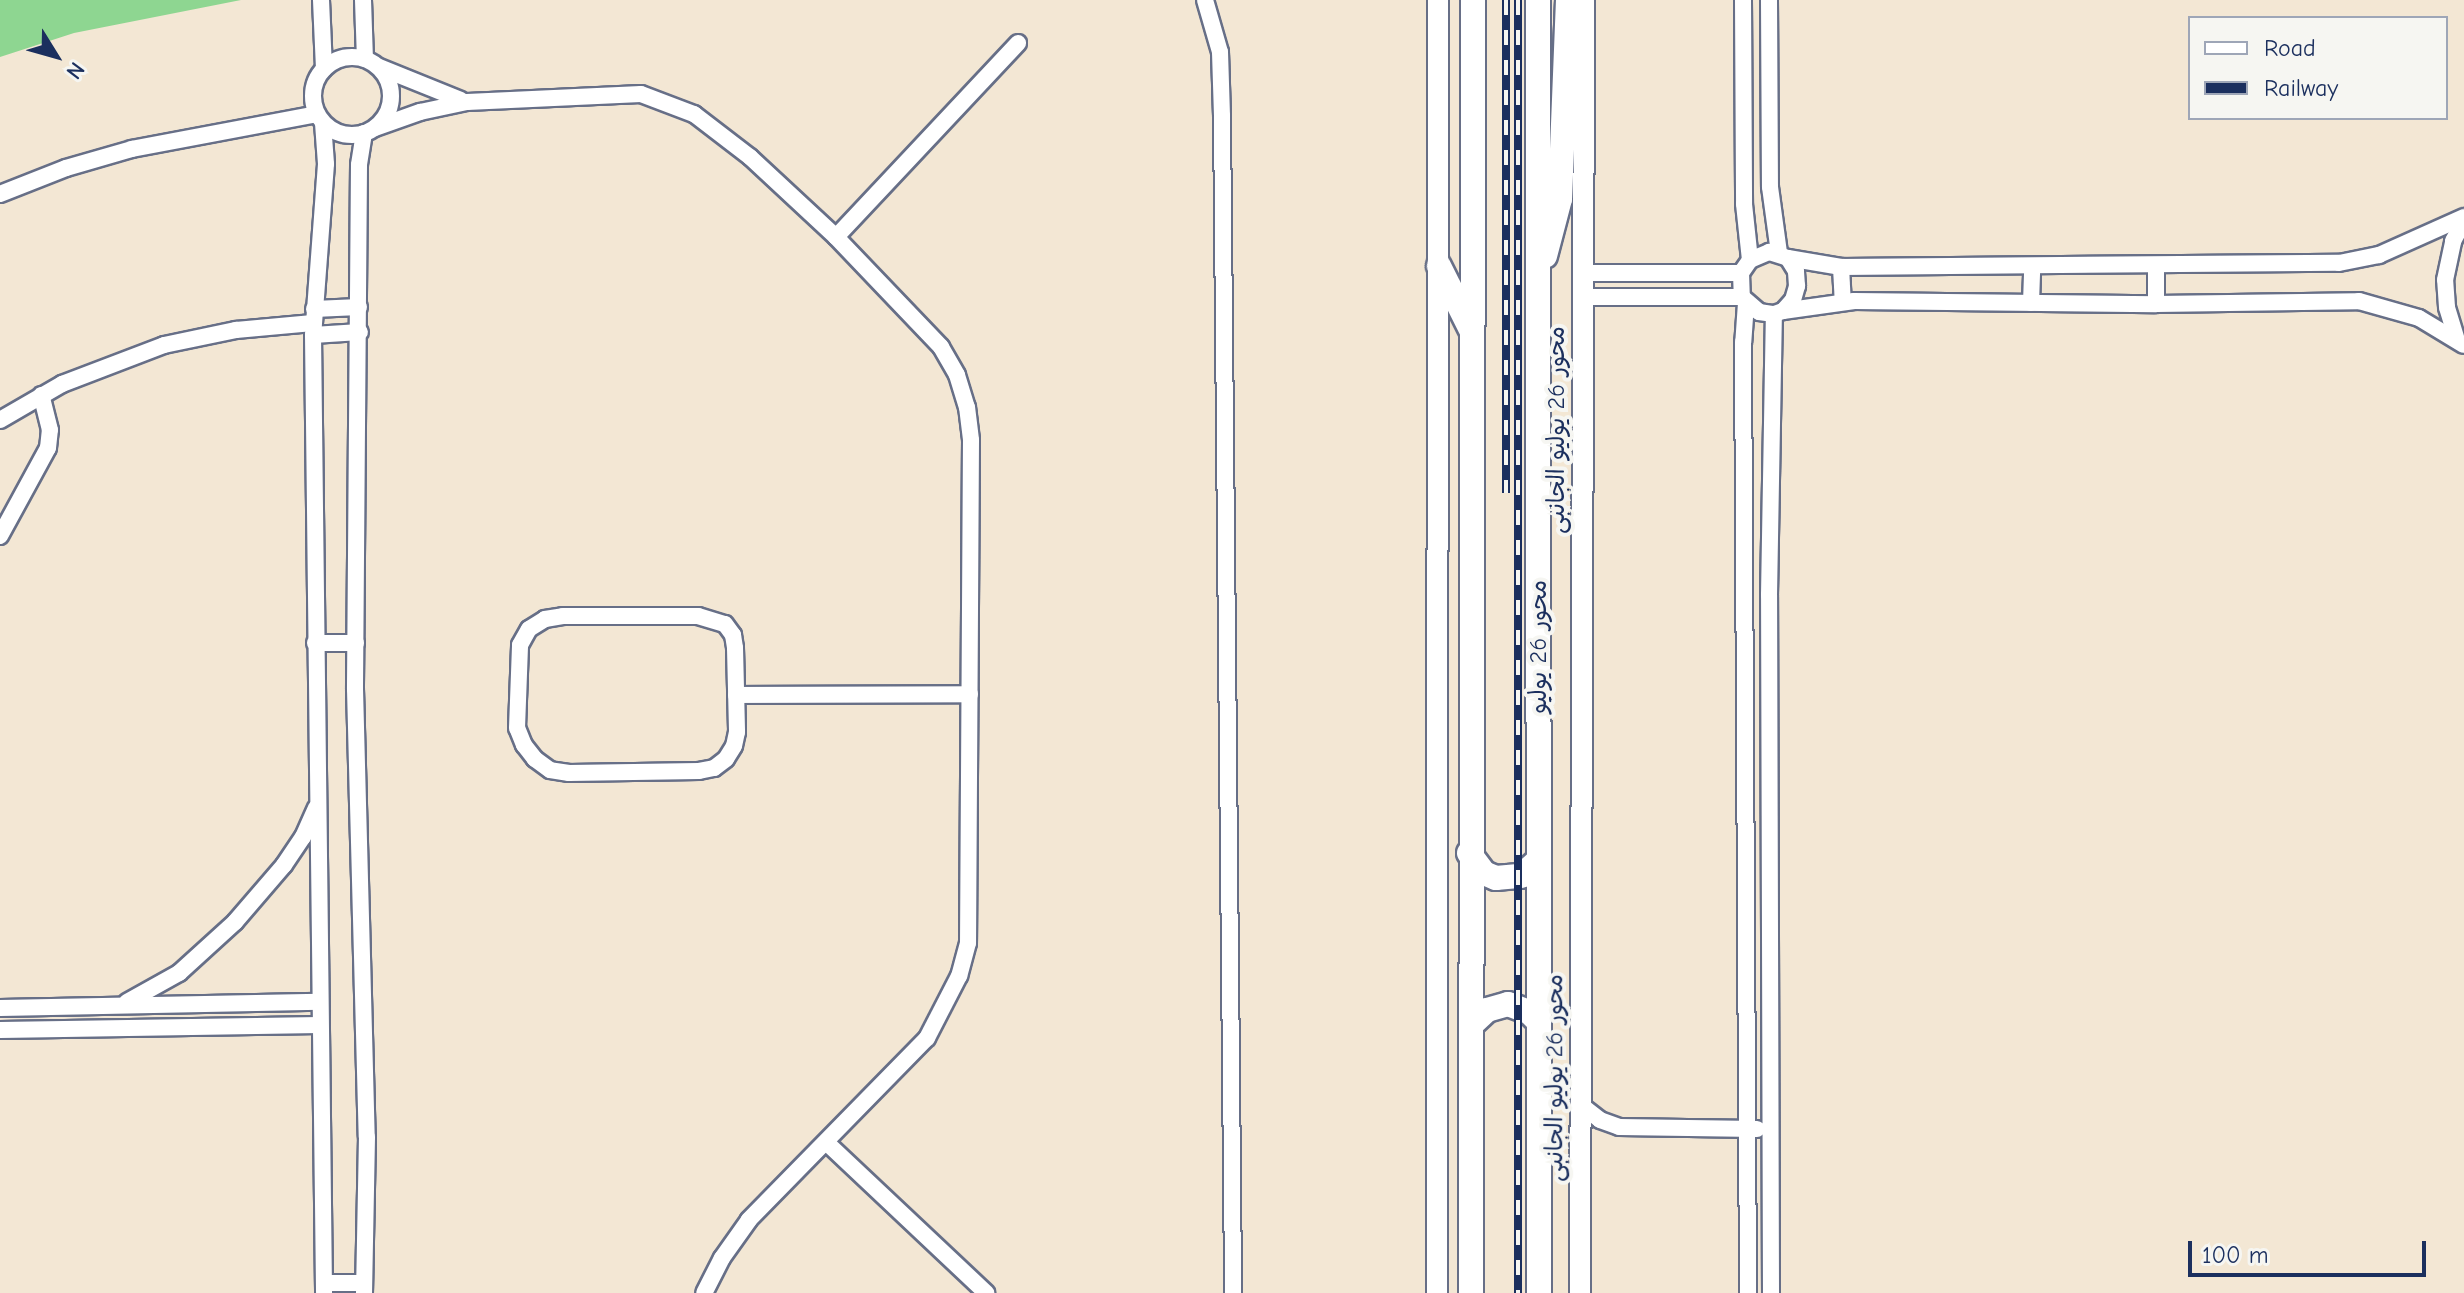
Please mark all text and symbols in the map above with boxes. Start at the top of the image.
north arrow [16,16,96,96]
legend [2188,16,2448,120]
text: Road [2264,34,2316,62]
text: N [60,57,90,84]
text: Railway [2264,74,2338,102]
street label: محور 26 يوليو الجانبى [1543,326,1571,534]
street label: محور 26 يوليو [1525,580,1553,714]
street label: محور 26 يوليو الجانبى [1541,974,1569,1182]
scale bar [2192,1225,2430,1275]
text: 100 m [2202,1241,2269,1269]

